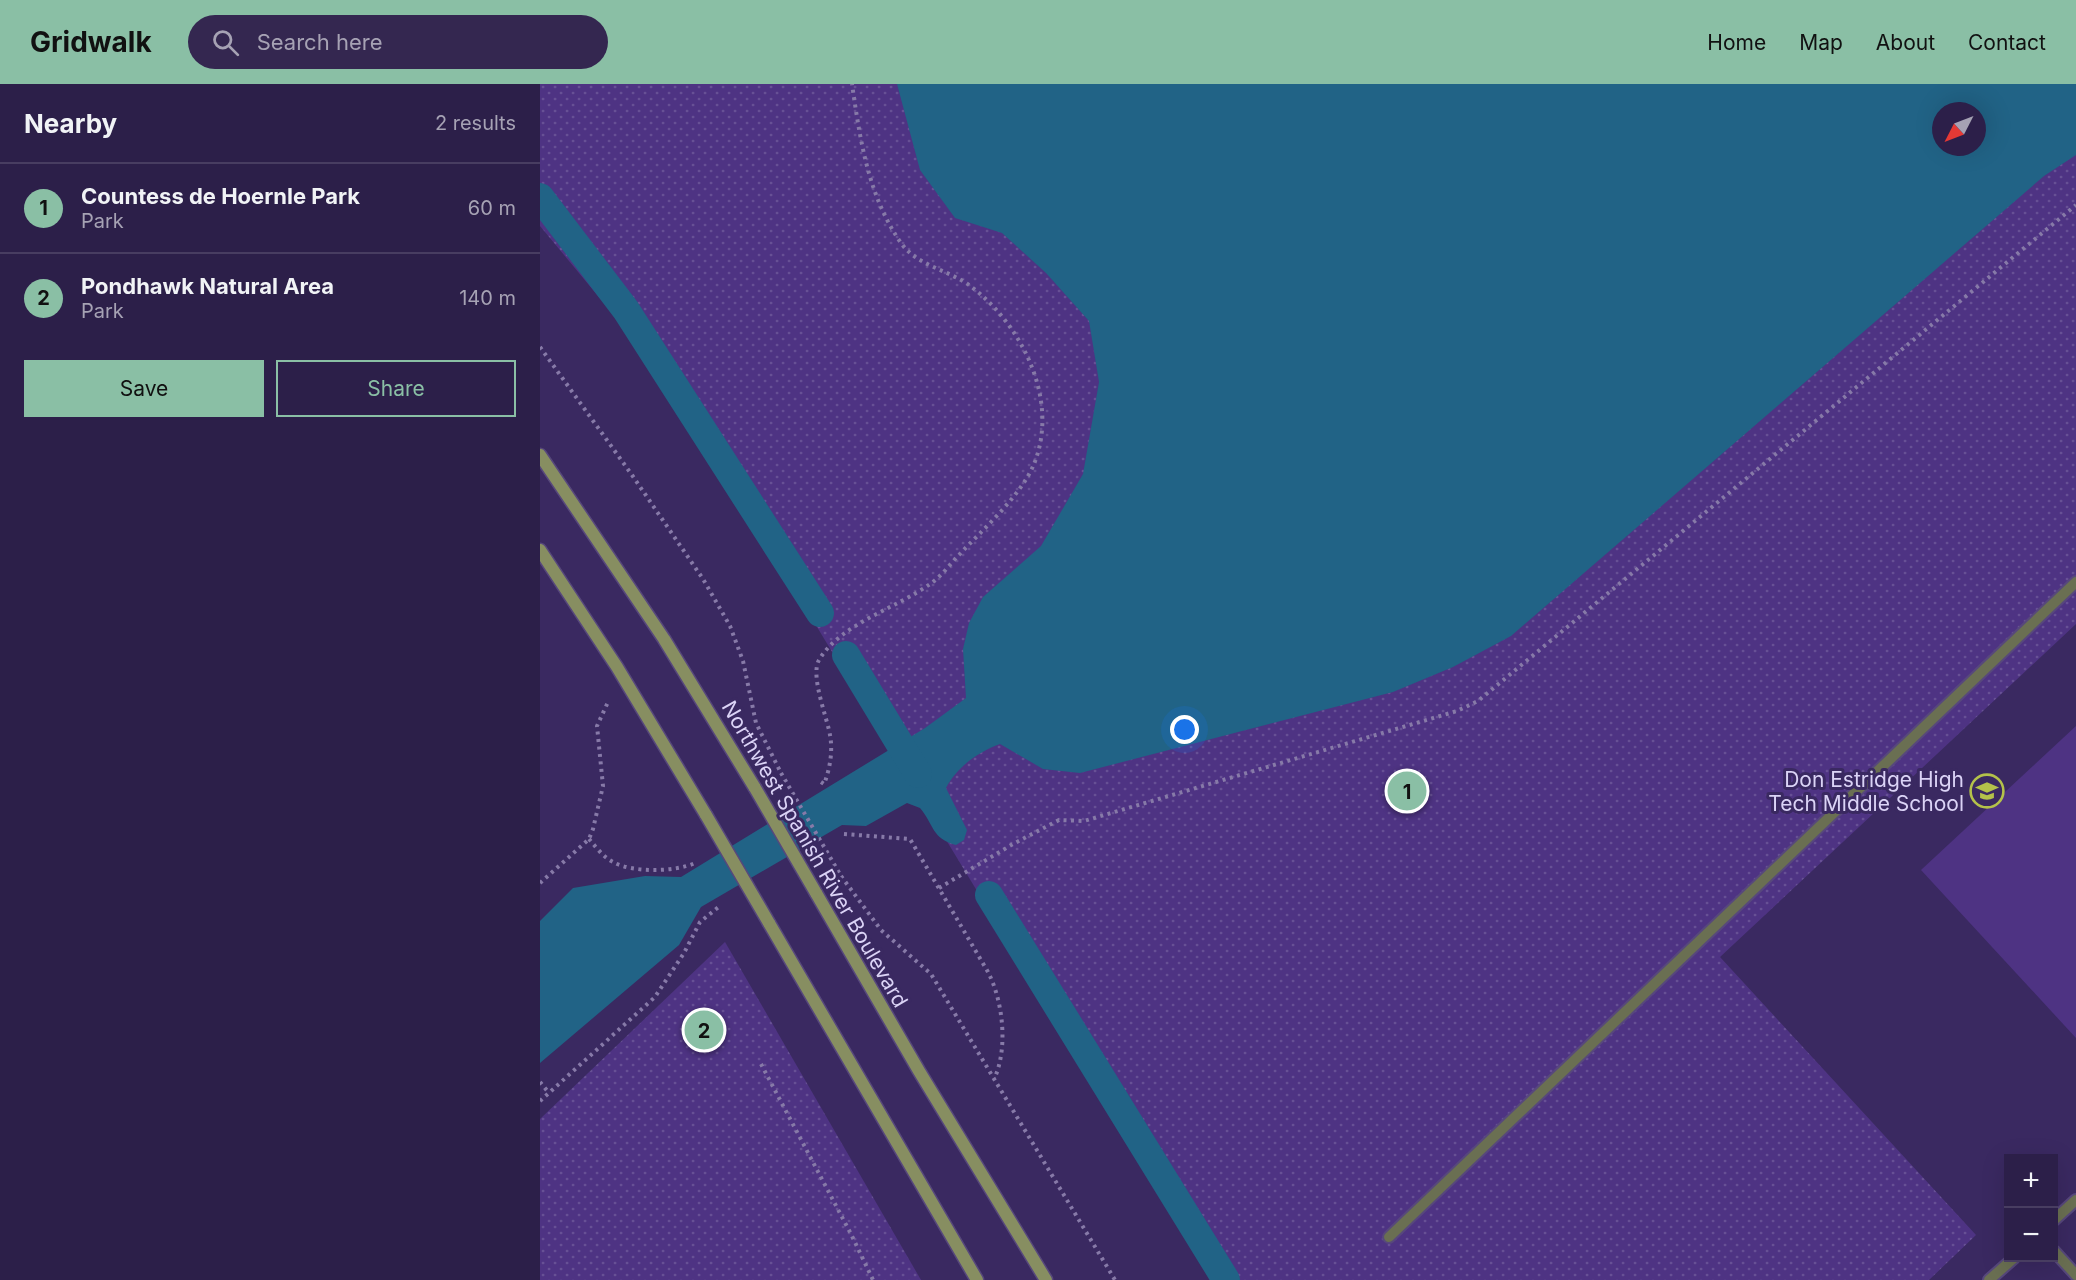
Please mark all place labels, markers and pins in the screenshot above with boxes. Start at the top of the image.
place label: Don Estridge High Tech Middle School [1768,767,1964,816]
pin: 1 [1388,768,1426,814]
school or university icon: Don Estridge High Tech Middle School [1969,773,2005,809]
pin: 2 [684,1008,724,1052]

